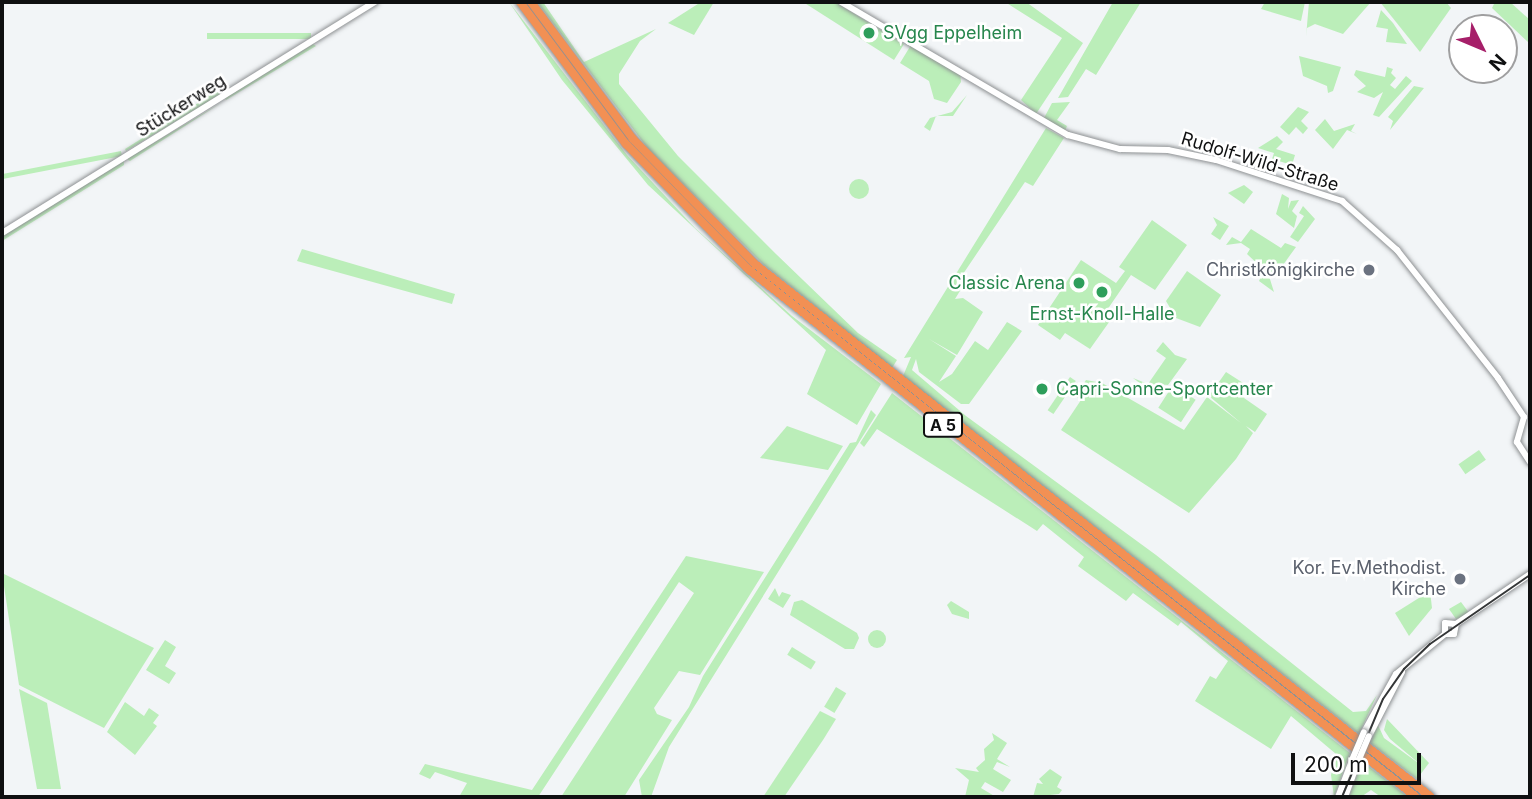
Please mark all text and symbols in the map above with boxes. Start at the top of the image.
north arrow [1448,14,1518,84]
place label: SVgg Eppelheim [883,22,1022,44]
marker: SVgg Eppelheim [861,25,877,41]
text: N [1484,49,1511,75]
street label: Stückerweg [132,70,230,142]
street label: Rudolf-Wild-Straße [1179,128,1341,196]
place label: Christkönigkirche [1206,259,1355,281]
marker: Christkönigkirche [1361,262,1377,278]
place label: Classic Arena [949,272,1065,294]
marker: Classic Arena [1071,275,1087,291]
marker: Ernst-Knoll-Halle [1094,284,1110,300]
place label: Ernst-Knoll-Halle [1029,303,1175,325]
place label: Capri-Sonne-Sportcenter [1056,378,1273,400]
marker: Capri-Sonne-Sportcenter [1034,381,1050,397]
road number: A 5 [922,412,964,438]
place label: Kor. Ev.Methodist. Kirche [1293,558,1446,600]
marker: Kor. Ev.Methodist. Kirche [1452,571,1468,587]
scale bar [1294,740,1424,784]
text: 200 m [1304,752,1368,777]

